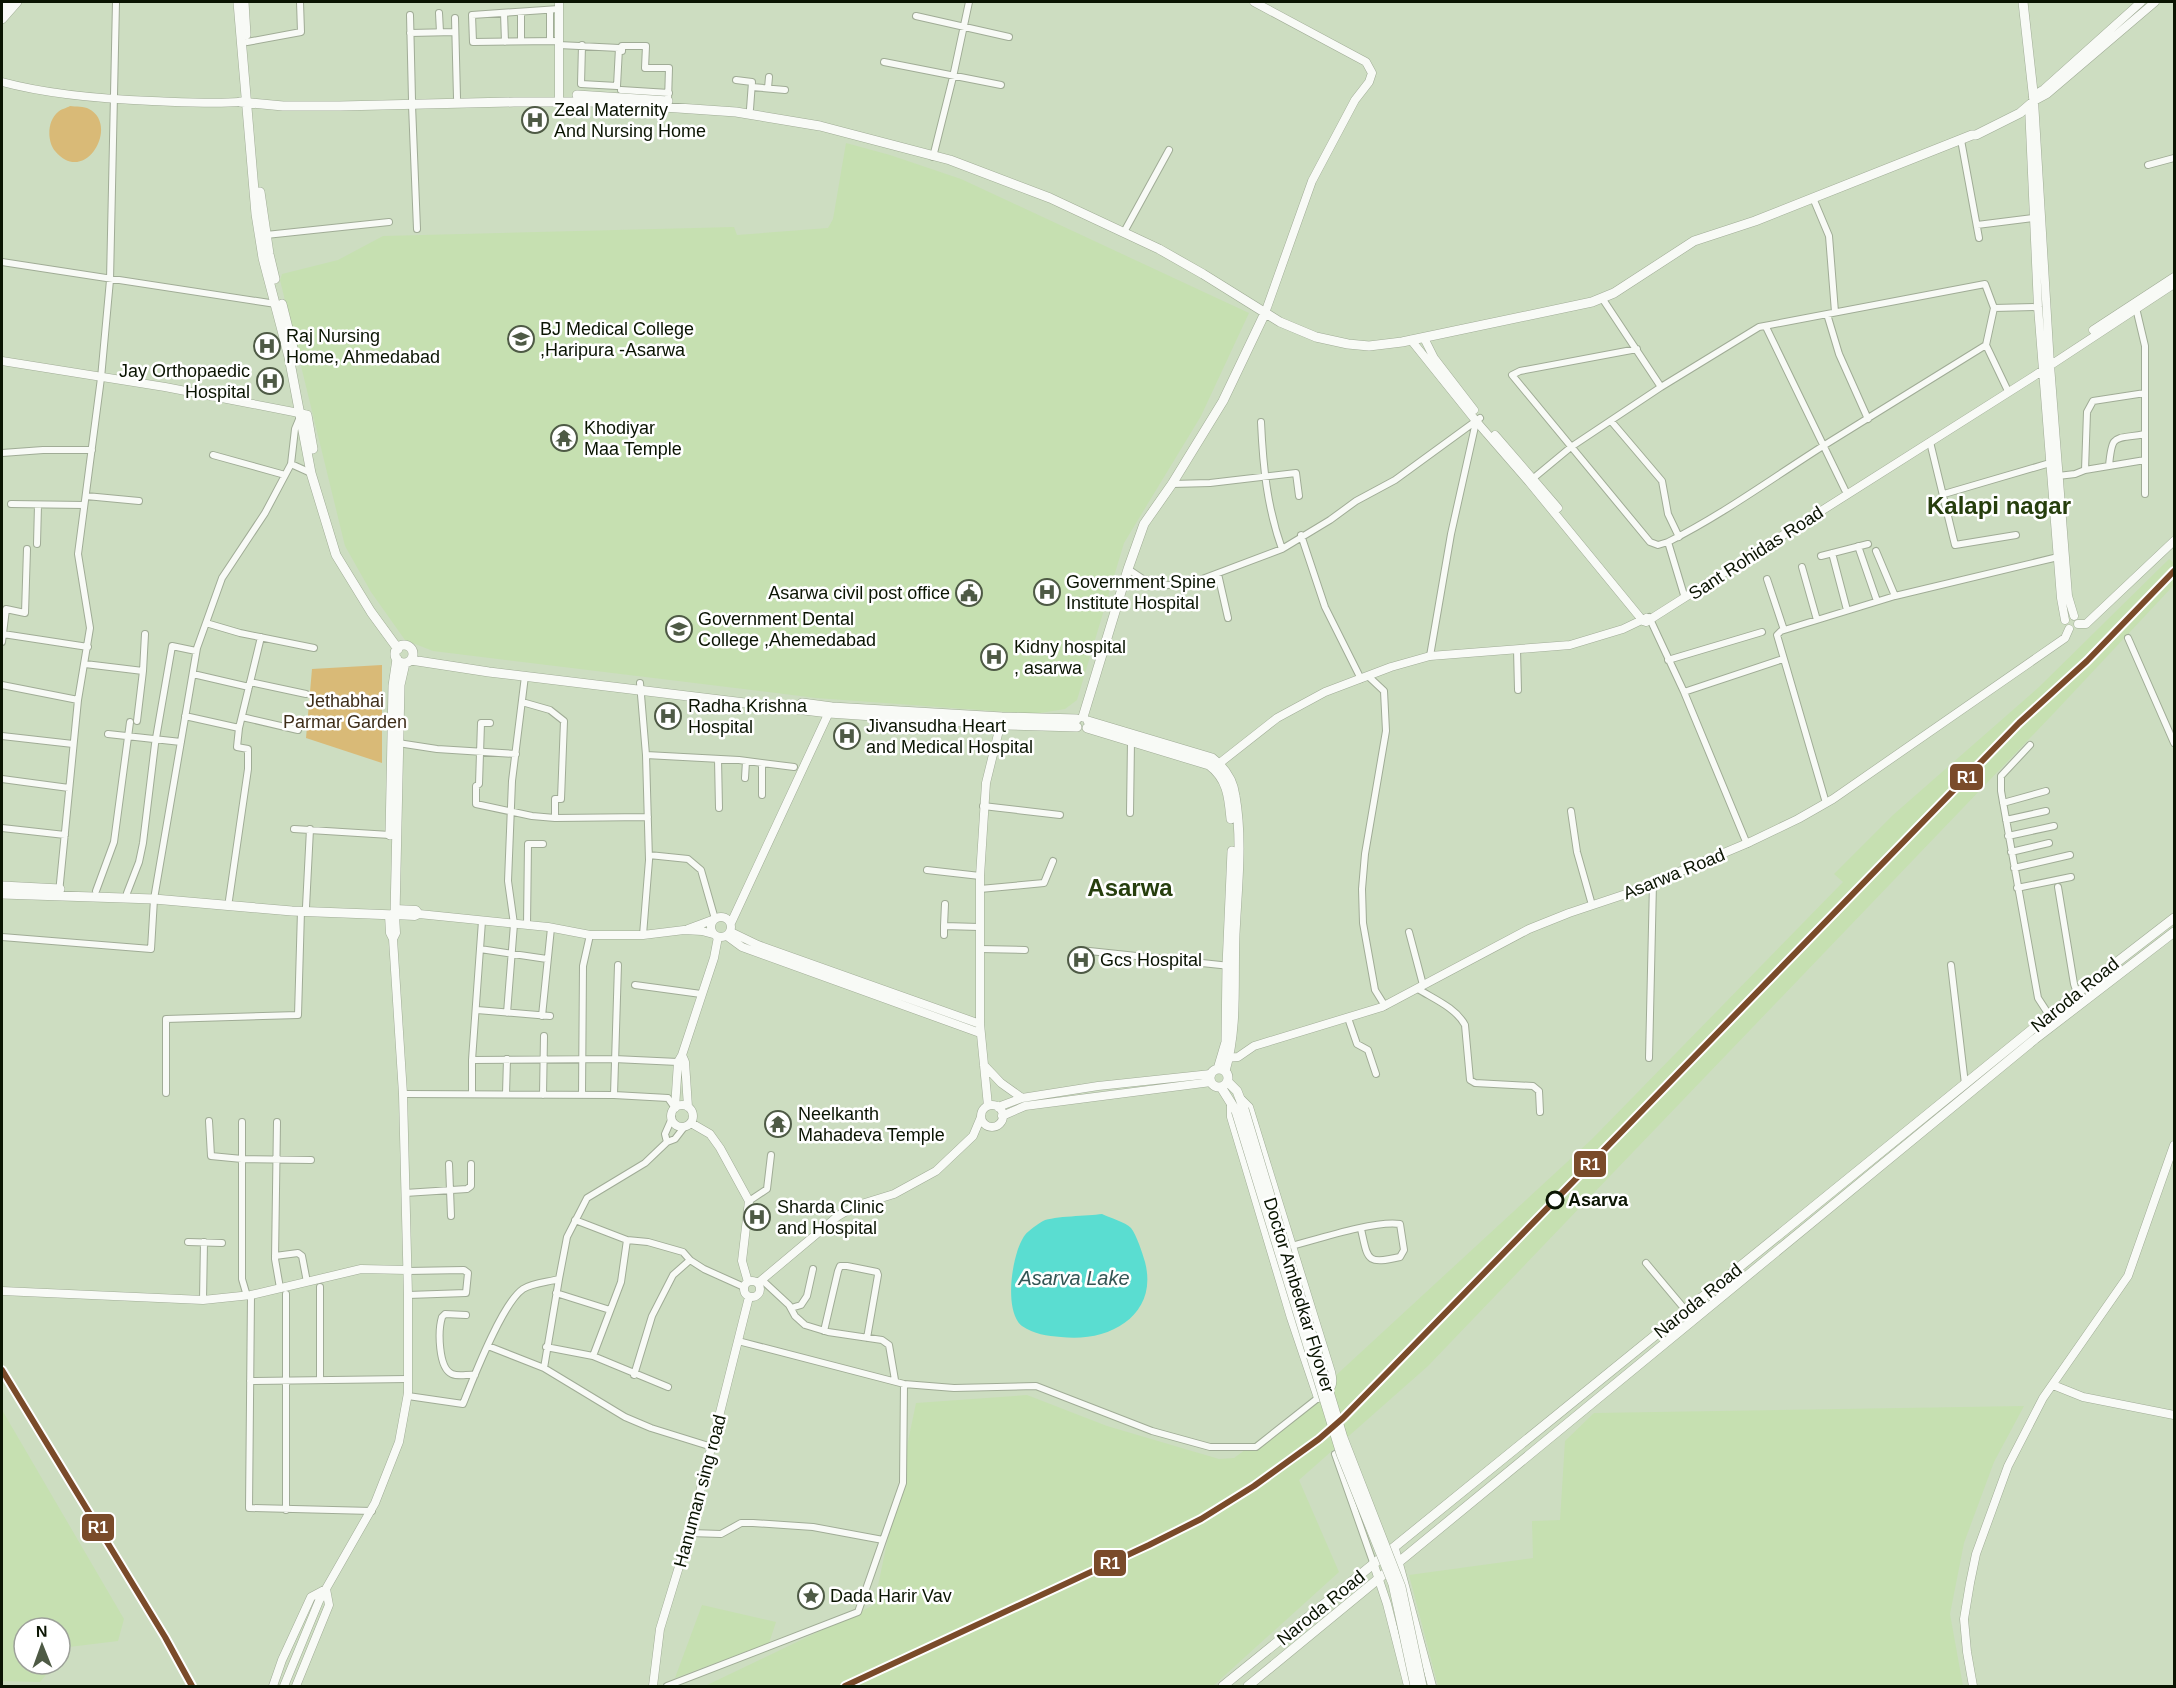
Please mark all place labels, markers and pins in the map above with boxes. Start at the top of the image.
place label: Zeal Maternity And Nursing Home [554,100,706,141]
hospital icon: Zeal Maternity And Nursing Home [520,105,550,135]
place label: BJ Medical College ,Haripura -Asarwa [540,319,694,360]
school or university icon: BJ Medical College ,Haripura -Asarwa [506,324,536,354]
place label: Raj Nursing Home, Ahmedabad [286,326,440,367]
hospital icon: Raj Nursing Home, Ahmedabad [252,331,282,361]
place label: Jay Orthopaedic Hospital [119,361,250,402]
hospital icon: Jay Orthopaedic Hospital [255,366,285,396]
place label: Khodiyar Maa Temple [584,418,682,459]
temple icon: Khodiyar Maa Temple [549,423,579,453]
place label: Government Spine Institute Hospital [1066,572,1216,613]
hospital icon: Government Spine Institute Hospital [1032,577,1062,607]
public building icon: Asarwa civil post office [954,578,984,608]
place label: Asarwa civil post office [768,583,950,603]
place label: Government Dental College ,Ahemedabad [698,609,876,650]
school or university icon: Government Dental College ,Ahemedabad [664,614,694,644]
place label: Kidny hospital , asarwa [1014,637,1126,678]
hospital icon: Kidny hospital , asarwa [979,642,1009,672]
place label: Radha Krishna Hospital [688,696,808,737]
hospital icon: Radha Krishna Hospital [653,701,683,731]
place label: Jivansudha Heart and Medical Hospital [866,716,1033,757]
hospital icon: Jivansudha Heart and Medical Hospital [832,721,862,751]
hospital icon: Gcs Hospital [1066,945,1096,975]
place label: Gcs Hospital [1100,950,1202,970]
place label: Neelkanth Mahadeva Temple [798,1104,945,1145]
temple icon: Neelkanth Mahadeva Temple [763,1109,793,1139]
place label: Asarva [1568,1190,1629,1210]
marker: Asarva [1546,1191,1564,1209]
place label: Sharda Clinic and Hospital [777,1197,884,1238]
hospital icon: Sharda Clinic and Hospital [742,1202,772,1232]
place icon: Dada Harir Vav [796,1581,826,1611]
place label: Dada Harir Vav [830,1586,952,1606]

